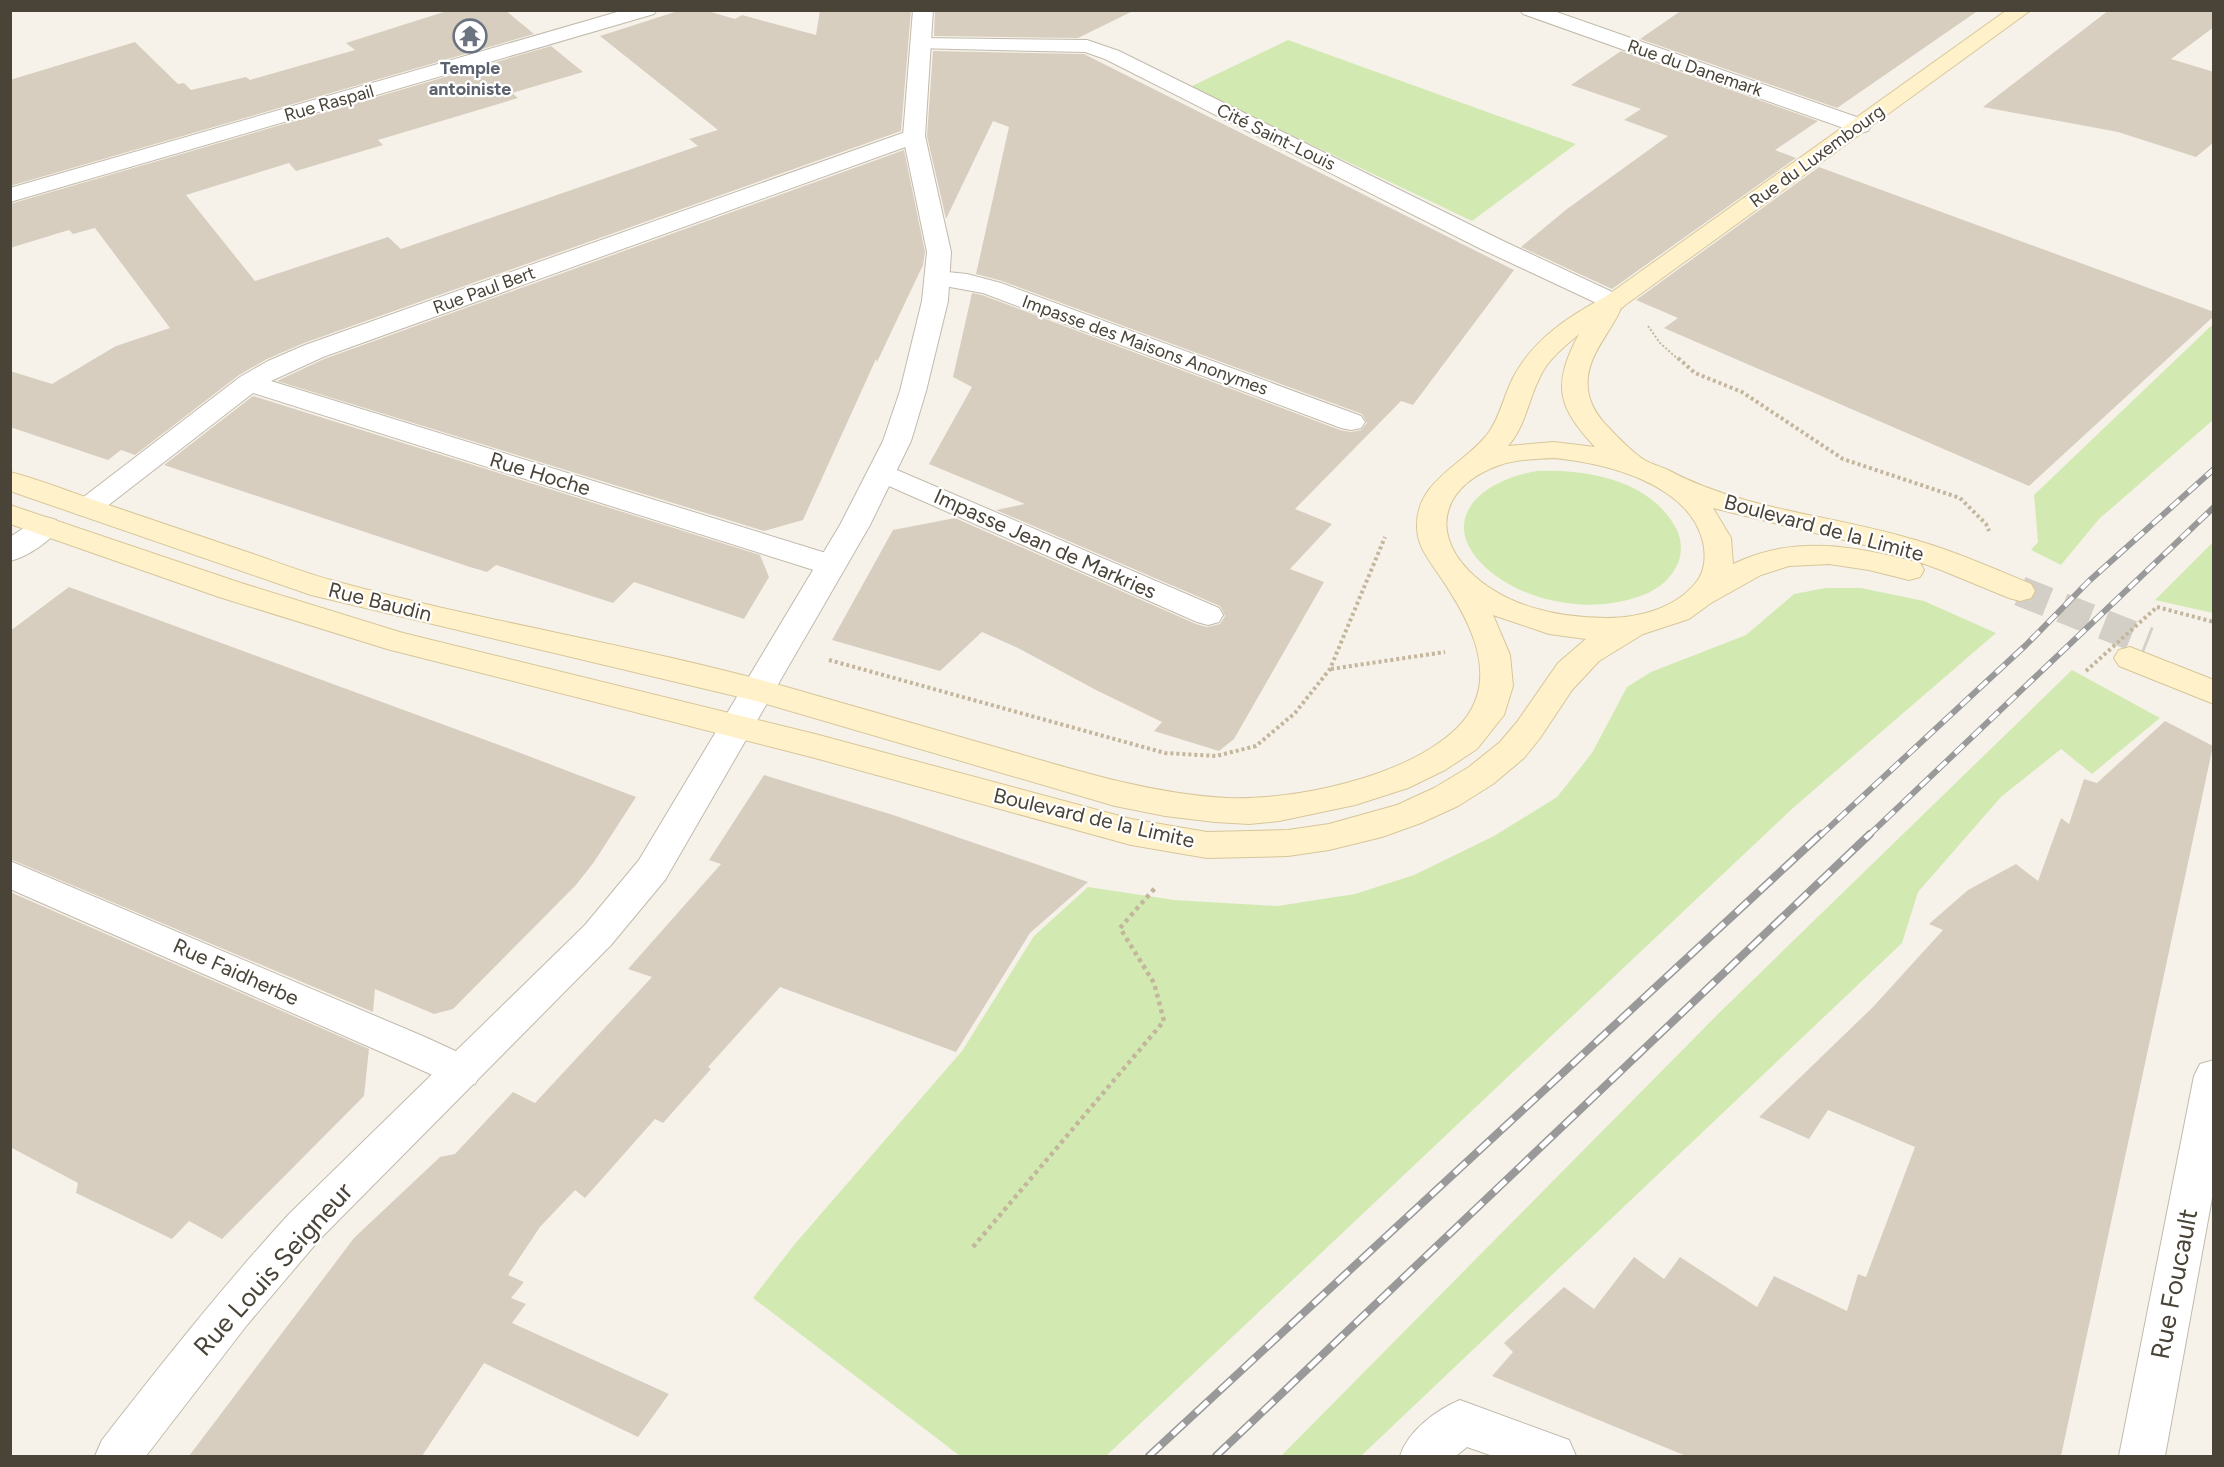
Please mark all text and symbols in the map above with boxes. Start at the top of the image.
temple icon: Temple antoiniste [452,18,488,54]
street label: Rue du Danemark [1625,35,1766,102]
place label: Temple antoiniste [429,57,511,100]
street label: Rue Raspail [282,80,376,126]
street label: Cité Saint-Louis [1213,99,1339,175]
street label: Rue du Luxembourg [1745,100,1889,212]
street label: Rue Paul Bert [430,261,538,319]
street label: Impasse des Maisons Anonymes [1019,290,1271,400]
street label: Rue Hoche [487,446,594,501]
street label: Impasse Jean de Markries [930,483,1160,604]
street label: Boulevard de la Limite [1721,489,1927,566]
street label: Rue Baudin [326,577,434,626]
street label: Boulevard de la Limite [991,782,1197,853]
street label: Rue Faidherbe [170,933,303,1010]
street label: Rue Louis Seigneur [187,1175,359,1362]
street label: Rue Foucault [2144,1206,2204,1362]

